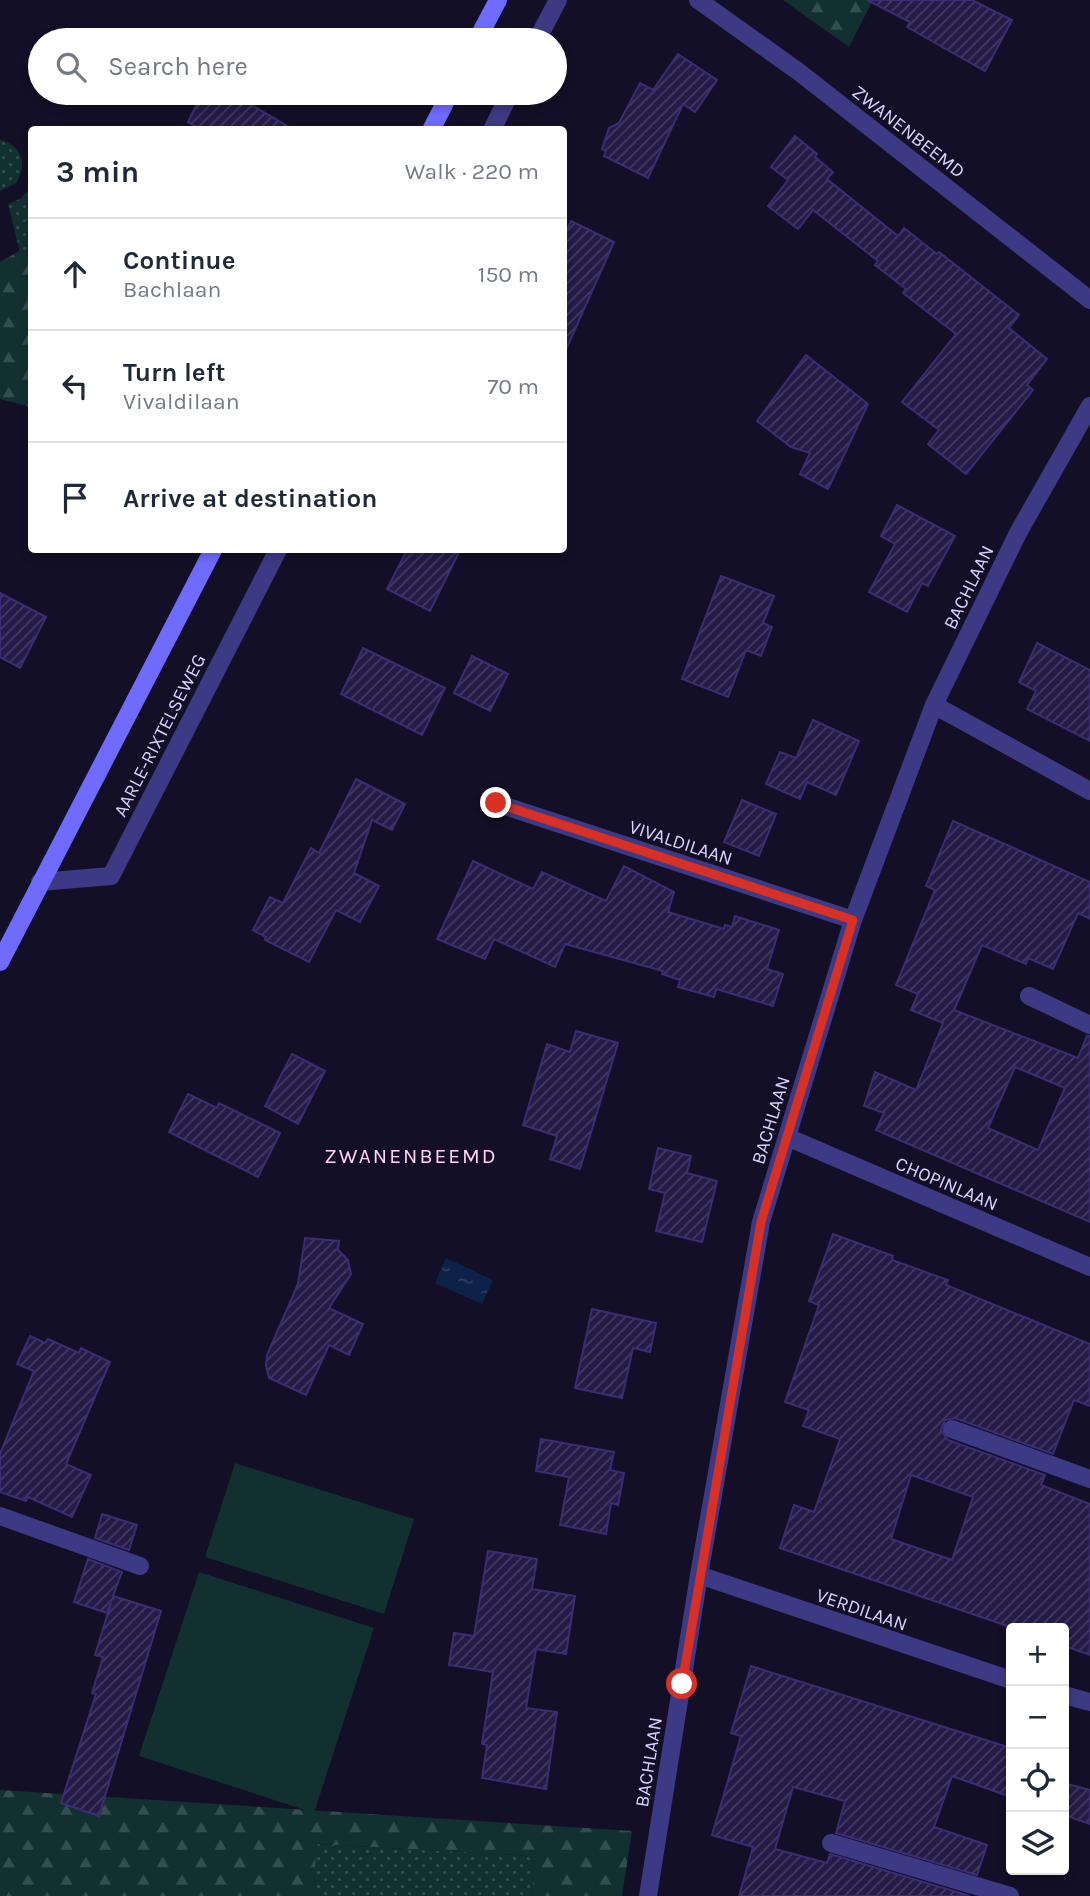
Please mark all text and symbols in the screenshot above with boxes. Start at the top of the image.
search box [28,28,567,105]
icon: search [52,48,90,86]
text: Search here [108,51,248,82]
street label: ZWANENBEEMD [848,81,969,183]
text: 3 min [56,154,139,190]
text: Walk · 220 m [405,158,539,185]
text: Continue [123,245,235,276]
icon: ahead [56,255,94,293]
text: 150 m [478,261,539,288]
text: Bachlaan [123,276,221,303]
text: Turn left [123,357,225,388]
icon: left [56,367,94,405]
text: 70 m [488,373,539,400]
text: Vivaldilaan [123,388,240,415]
icon: arrive [56,479,94,517]
text: Arrive at destination [123,483,377,514]
street label: BACHLAAN [939,542,999,633]
street label: AARLE-RIXTELSEWEG [109,650,211,821]
route end [480,787,511,818]
street label: VIVALDILAAN [626,816,735,870]
street label: BACHLAAN [747,1074,795,1167]
district label: ZWANENBEEMD [324,1144,498,1168]
street label: CHOPINLAAN [892,1152,1001,1215]
street label: VERDILAAN [813,1584,910,1636]
map controls [1006,1623,1069,1875]
button: + [1006,1623,1069,1686]
route start [666,1668,697,1699]
button: − [1006,1686,1069,1749]
street label: BACHLAAN [631,1716,667,1809]
button: locate [1006,1749,1069,1812]
button: layers [1006,1812,1069,1875]

